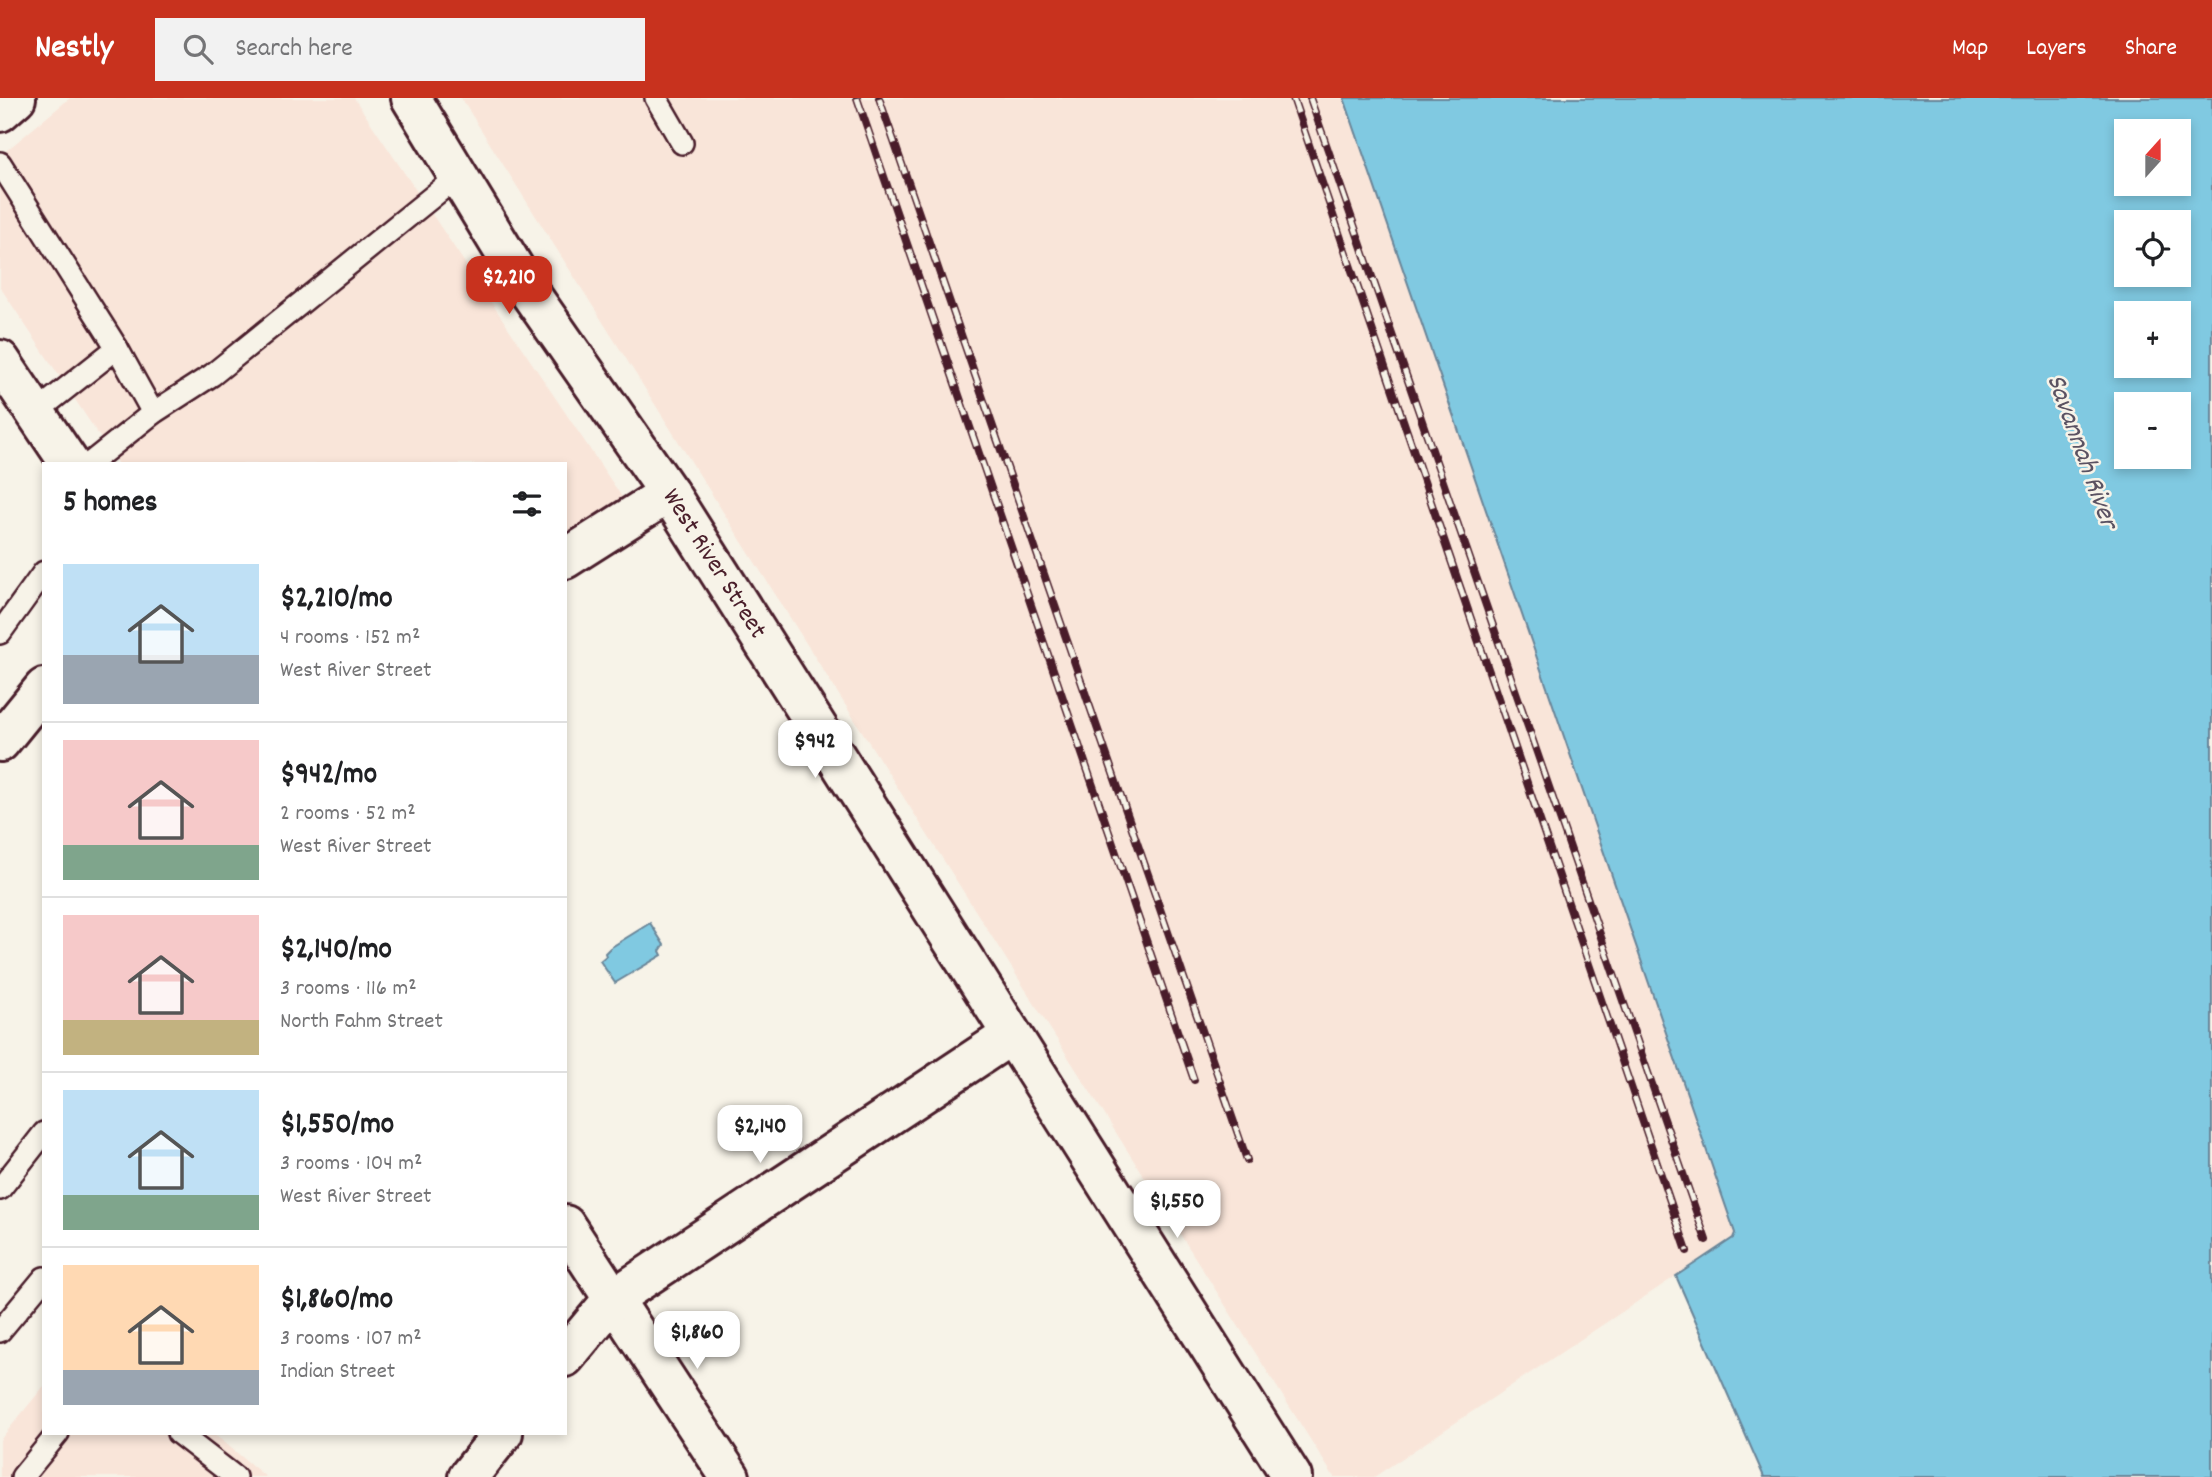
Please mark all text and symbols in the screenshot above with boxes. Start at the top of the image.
search box [155,18,645,81]
text: Nestly [35,26,113,73]
icon: search [179,30,217,68]
text: Search here [235,31,353,68]
text: Map [1952,32,1988,66]
text: Layers [2026,32,2087,66]
text: Share [2125,32,2177,66]
north arrow [2114,119,2191,196]
map controls [2114,119,2191,469]
button: locate [2114,210,2191,287]
pin: $2,210 [452,256,566,316]
text: $2,210 [482,262,536,295]
button: + [2114,301,2191,378]
water label: Savannah River [2034,369,2128,538]
button: − [2114,392,2191,469]
street label: West River Street [652,482,776,647]
text: 5 homes [63,483,157,526]
icon: filters [508,485,546,523]
text: $2,210/mo [280,579,393,622]
icon: home [119,592,203,676]
text: 4 rooms · 152 m² [280,622,420,655]
text: West River Street [280,655,432,688]
pin: $942 [774,720,856,780]
text: $942 [794,726,836,759]
text: $942/mo [280,755,377,798]
icon: home [119,768,203,852]
text: 2 rooms · 52 m² [280,798,416,831]
text: West River Street [280,831,432,864]
text: $2,140/mo [280,930,392,973]
icon: home [119,943,203,1027]
text: 3 rooms · 116 m² [280,973,417,1006]
text: North Fahm Street [280,1006,443,1039]
text: $1,550/mo [280,1105,394,1148]
pin: $2,140 [703,1105,817,1165]
text: $2,140 [733,1111,787,1144]
icon: home [119,1118,203,1202]
text: 3 rooms · 104 m² [280,1148,422,1181]
pin: $1,550 [1120,1180,1234,1240]
text: West River Street [280,1181,432,1214]
text: $1,550 [1150,1186,1204,1219]
text: $1,860/mo [280,1280,393,1323]
icon: home [119,1293,203,1377]
pin: $1,860 [640,1312,754,1371]
text: $1,860 [670,1317,724,1350]
text: 3 rooms · 107 m² [280,1323,422,1356]
text: Indian Street [280,1356,395,1389]

